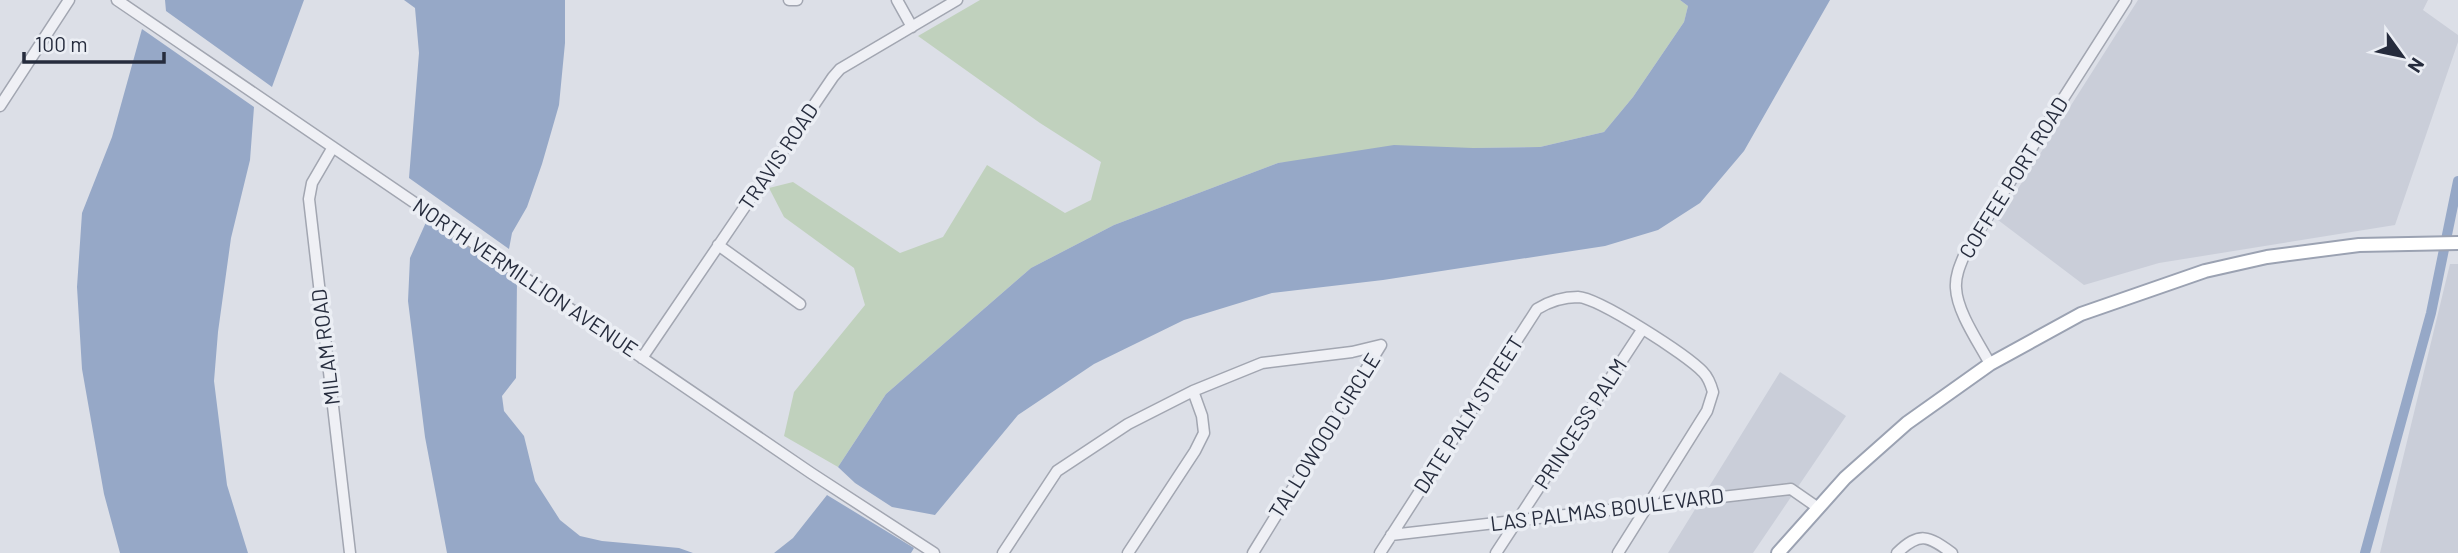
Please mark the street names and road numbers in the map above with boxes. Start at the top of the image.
street label: COFFEE PORT ROAD [1953,92,2072,262]
street label: TRAVIS ROAD [733,98,823,214]
street label: NORTH VERMILLION AVENUE [409,192,643,361]
street label: MILAM ROAD [305,288,344,407]
street label: DATE PALM STREET [1408,331,1528,498]
street label: TALLOWOOD CIRCLE [1263,348,1385,522]
street label: PRINCESS PALM [1528,353,1631,493]
street label: LAS PALMAS BOULEVARD [1489,482,1725,535]

